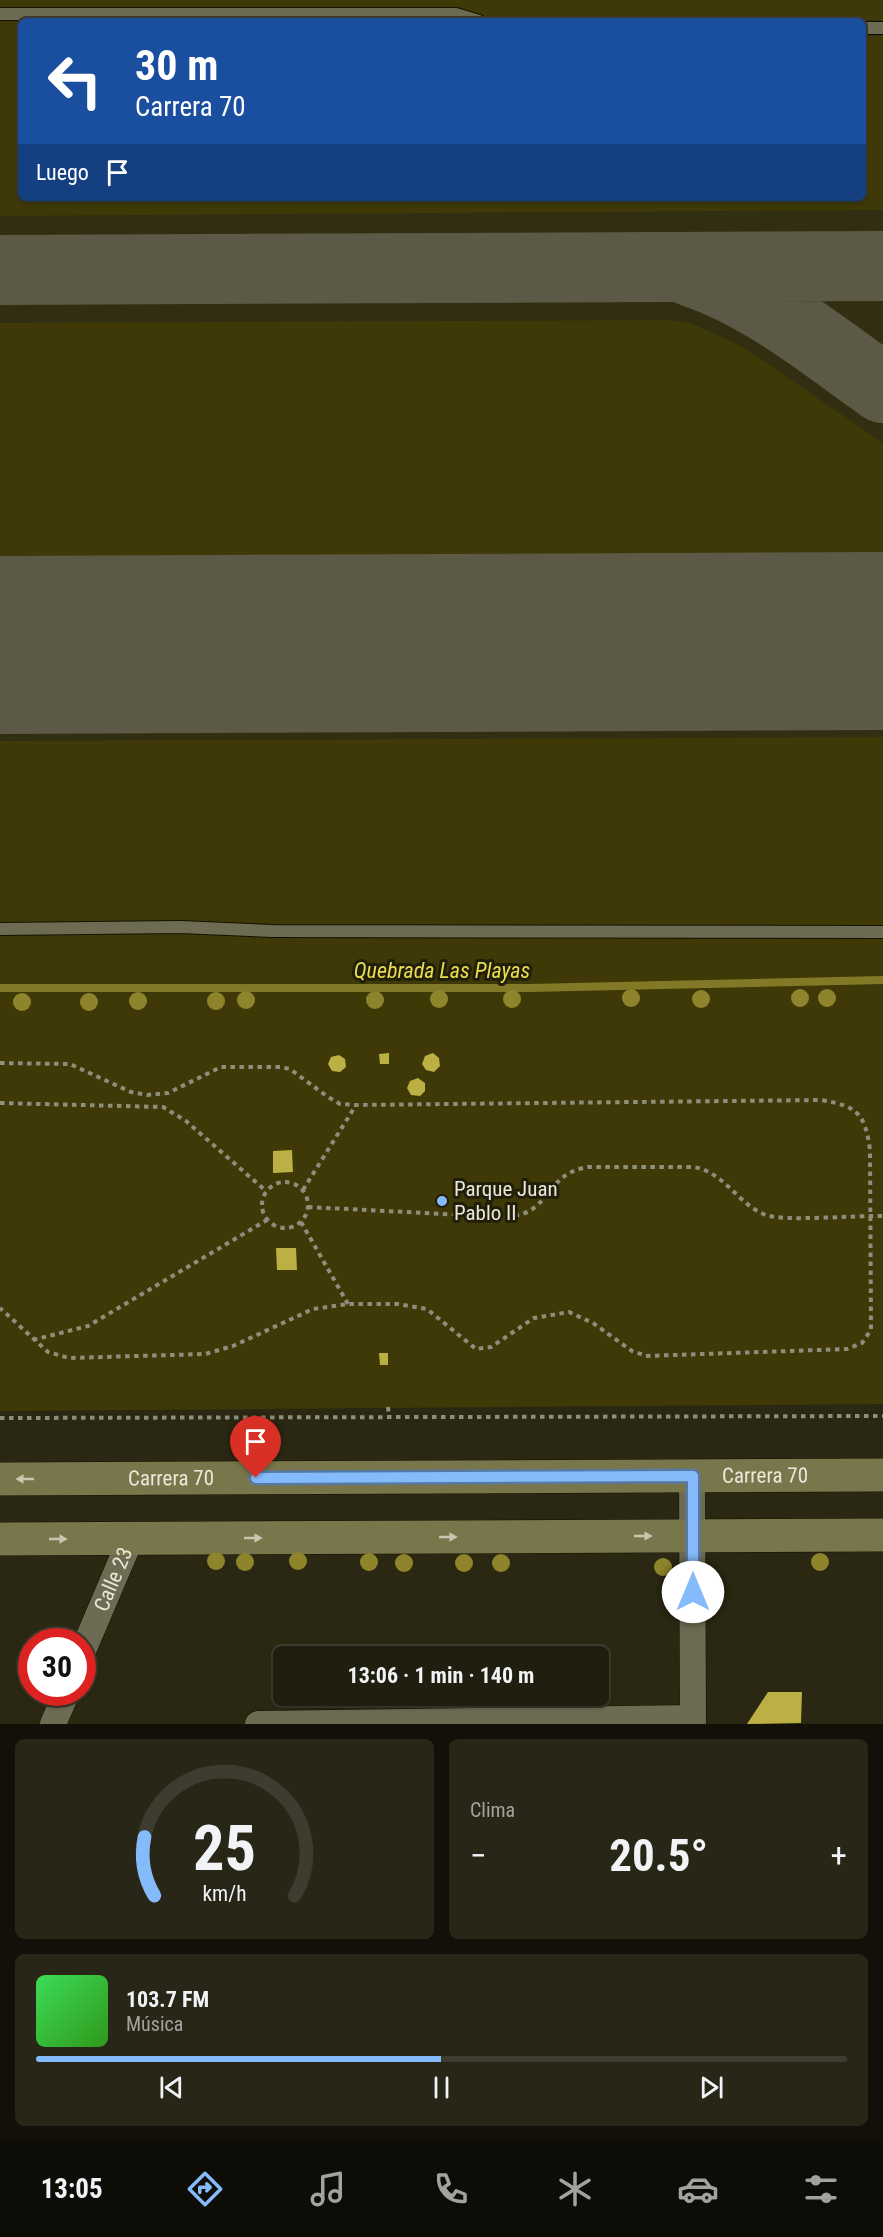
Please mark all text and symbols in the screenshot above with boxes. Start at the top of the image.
text: 30 m [135,41,218,90]
icon: left [36,42,114,120]
text: Carrera 70 [135,91,246,123]
icon: arrive [101,156,134,189]
text: Luego [36,160,89,185]
water label: Quebrada Las Playas [354,958,530,983]
place label: Parque Juan Pablo II [454,1177,558,1225]
marker: Parque Juan Pablo II [435,1194,449,1208]
pin [230,1416,281,1478]
icon: arrive [239,1425,272,1458]
street label: Carrera 70 [722,1463,808,1488]
street label: Carrera 70 [128,1466,214,1490]
one-way arrow [15,1474,34,1484]
one-way arrow [634,1531,653,1541]
one-way arrow [439,1532,458,1542]
one-way arrow [244,1533,263,1543]
one-way arrow [49,1534,68,1544]
street label: Calle 23 [89,1544,138,1615]
position arrow [661,1560,725,1624]
speed limit sign: 30 [18,1628,96,1706]
text: 13:06 · 1 min · 140 m [348,1663,534,1688]
text: Clima [470,1798,515,1822]
text: 25 [193,1812,256,1885]
text: 20.5° [609,1829,708,1882]
text: − [470,1836,487,1875]
text: + [831,1836,847,1875]
text: km/h [202,1881,247,1906]
text: 103.7 FM [126,1987,209,2012]
text: Música [126,2012,183,2036]
icon: previous [155,2071,188,2104]
icon: pause [425,2071,458,2104]
icon: next [695,2071,728,2104]
icon: directions [184,2168,226,2210]
icon: music [307,2168,349,2210]
icon: phone [430,2168,472,2210]
icon: climate [554,2168,596,2210]
icon: car [677,2168,719,2210]
icon: filters [800,2168,842,2210]
text: 13:05 [41,2173,103,2205]

